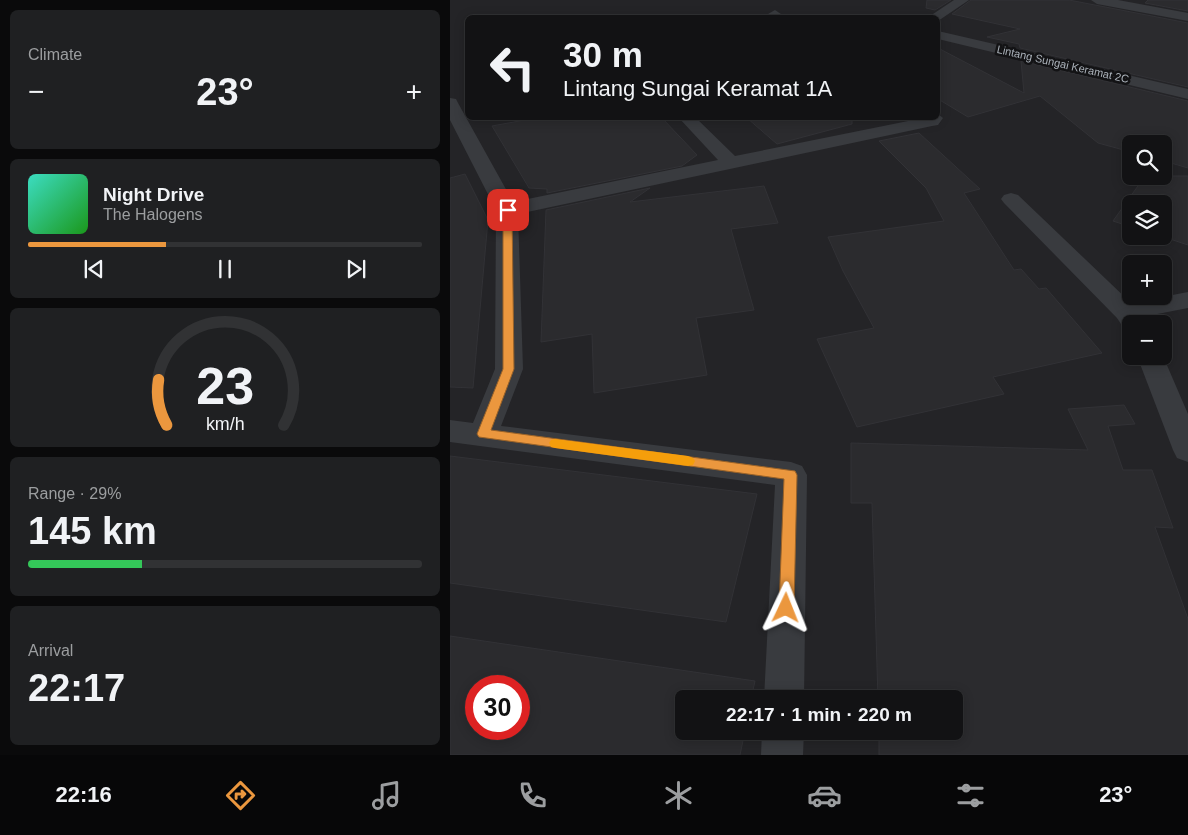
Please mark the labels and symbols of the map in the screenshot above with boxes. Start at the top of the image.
street label: Lintang Sungai Keramat 2C [996,43,1130,85]
pin [487,189,529,231]
position arrow [759,581,811,633]
speed limit sign: 30 [465,675,530,740]

